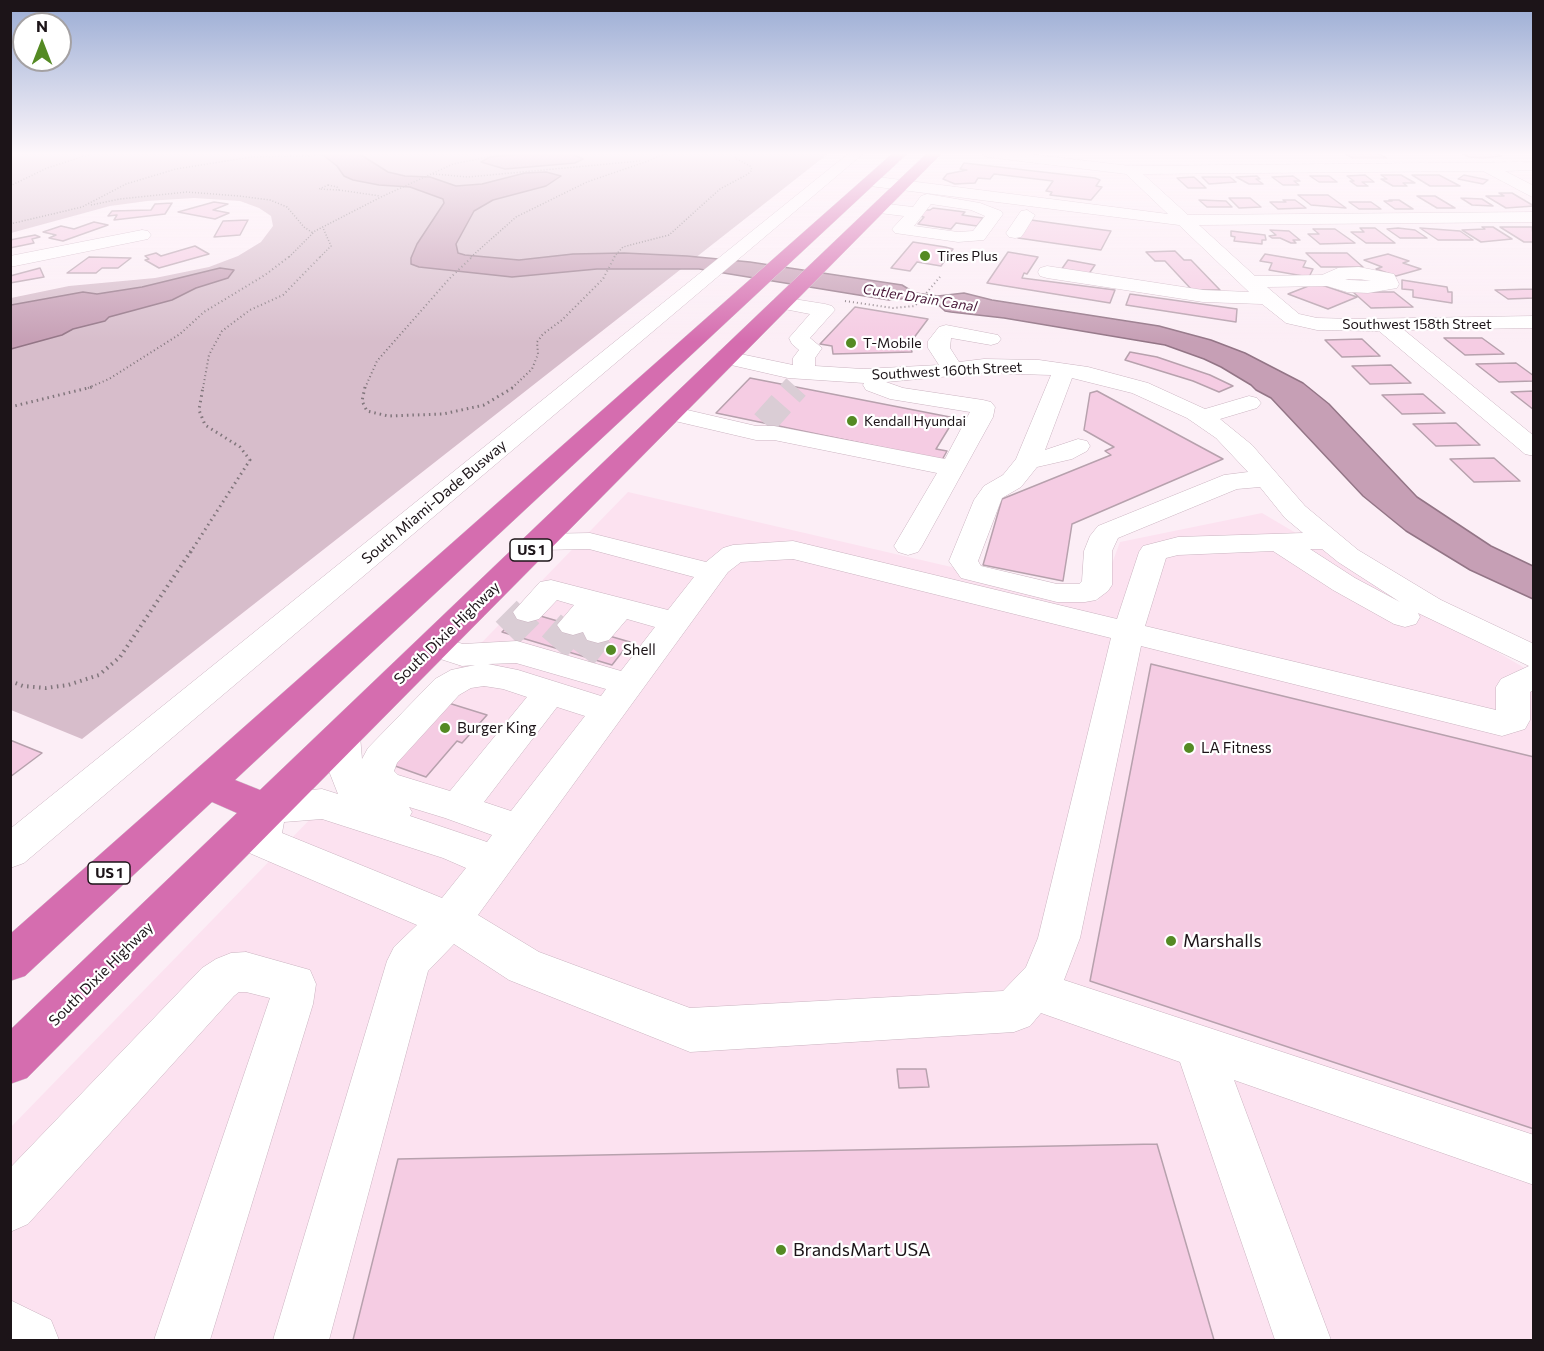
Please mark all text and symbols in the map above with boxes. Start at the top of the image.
north arrow [12,12,72,72]
text: N [36,16,48,35]
place label: Tires Plus [937,248,998,264]
marker: Tires Plus [918,249,932,263]
water label: Cutler Drain Canal [862,281,978,315]
street label: Southwest 158th Street [1342,316,1492,332]
place label: T-Mobile [863,335,922,351]
marker: T-Mobile [844,336,858,350]
street label: Southwest 160th Street [871,359,1023,383]
place label: Kendall Hyundai [864,413,966,429]
marker: Kendall Hyundai [845,414,859,428]
street label: South Miami-Dade Busway [358,436,510,568]
road number: US 1 [510,539,552,561]
street label: South Dixie Highway [390,578,504,688]
place label: Shell [623,641,656,659]
marker: Shell [604,643,618,657]
place label: Burger King [457,719,536,737]
marker: Burger King [438,721,452,735]
place label: LA Fitness [1201,739,1272,757]
marker: LA Fitness [1182,741,1196,755]
road number: US 1 [88,862,130,884]
street label: South Dixie Highway [45,918,157,1030]
place label: Marshalls [1183,930,1262,952]
marker: Marshalls [1164,934,1178,948]
place label: BrandsMart USA [793,1239,931,1261]
marker: BrandsMart USA [774,1243,788,1257]

